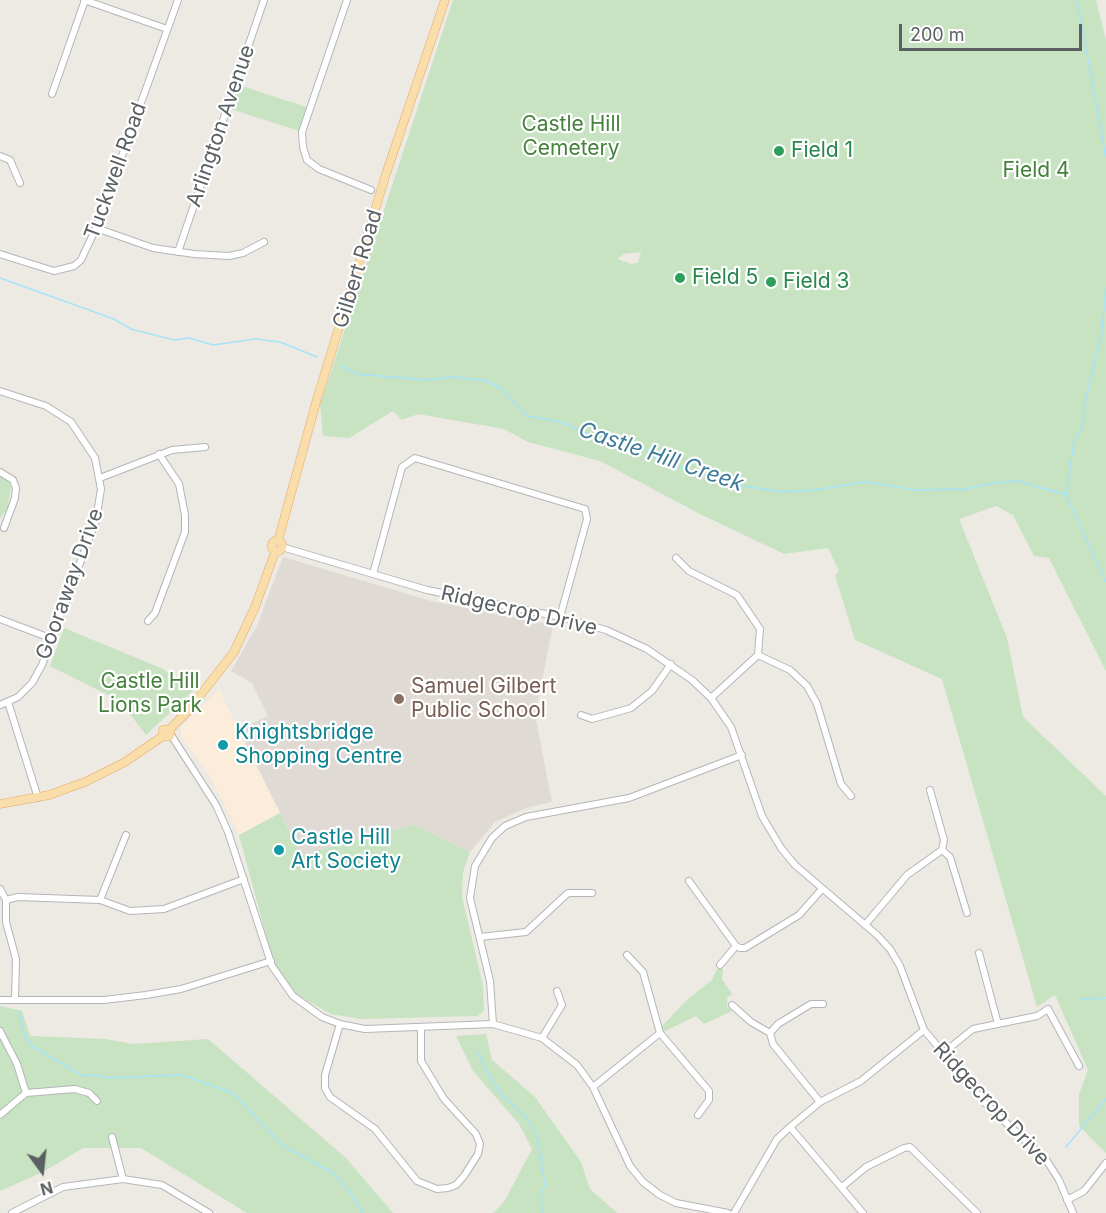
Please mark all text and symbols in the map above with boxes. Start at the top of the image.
scale bar [902,12,1085,50]
text: 200 m [910,24,965,45]
street label: Arlington Avenue [181,42,261,210]
street label: Tuckwell Road [80,99,152,243]
park label: Castle Hill Cemetery [521,112,621,162]
place label: Field 1 [791,138,853,164]
marker: Field 1 [772,144,786,158]
park label: Field 4 [1002,158,1070,184]
street label: Gilbert Road [328,207,388,331]
place label: Field 5 [692,265,758,291]
place label: Field 3 [783,269,850,295]
marker: Field 5 [673,271,687,285]
marker: Field 3 [764,275,778,289]
water label: Castle Hill Creek [575,416,747,498]
street label: Gooraway Drive [31,505,109,663]
street label: Ridgecrop Drive [438,581,600,641]
park label: Castle Hill Lions Park [98,669,202,719]
place label: Samuel Gilbert Public School [411,674,556,724]
marker: Samuel Gilbert Public School [392,692,406,706]
place label: Knightsbridge Shopping Centre [235,720,402,770]
marker: Knightsbridge Shopping Centre [216,738,230,752]
place label: Castle Hill Art Society [291,825,401,875]
marker: Castle Hill Art Society [272,843,286,857]
street label: Ridgecrop Drive [927,1037,1055,1171]
north arrow [12,1141,72,1201]
text: N [38,1177,55,1200]

